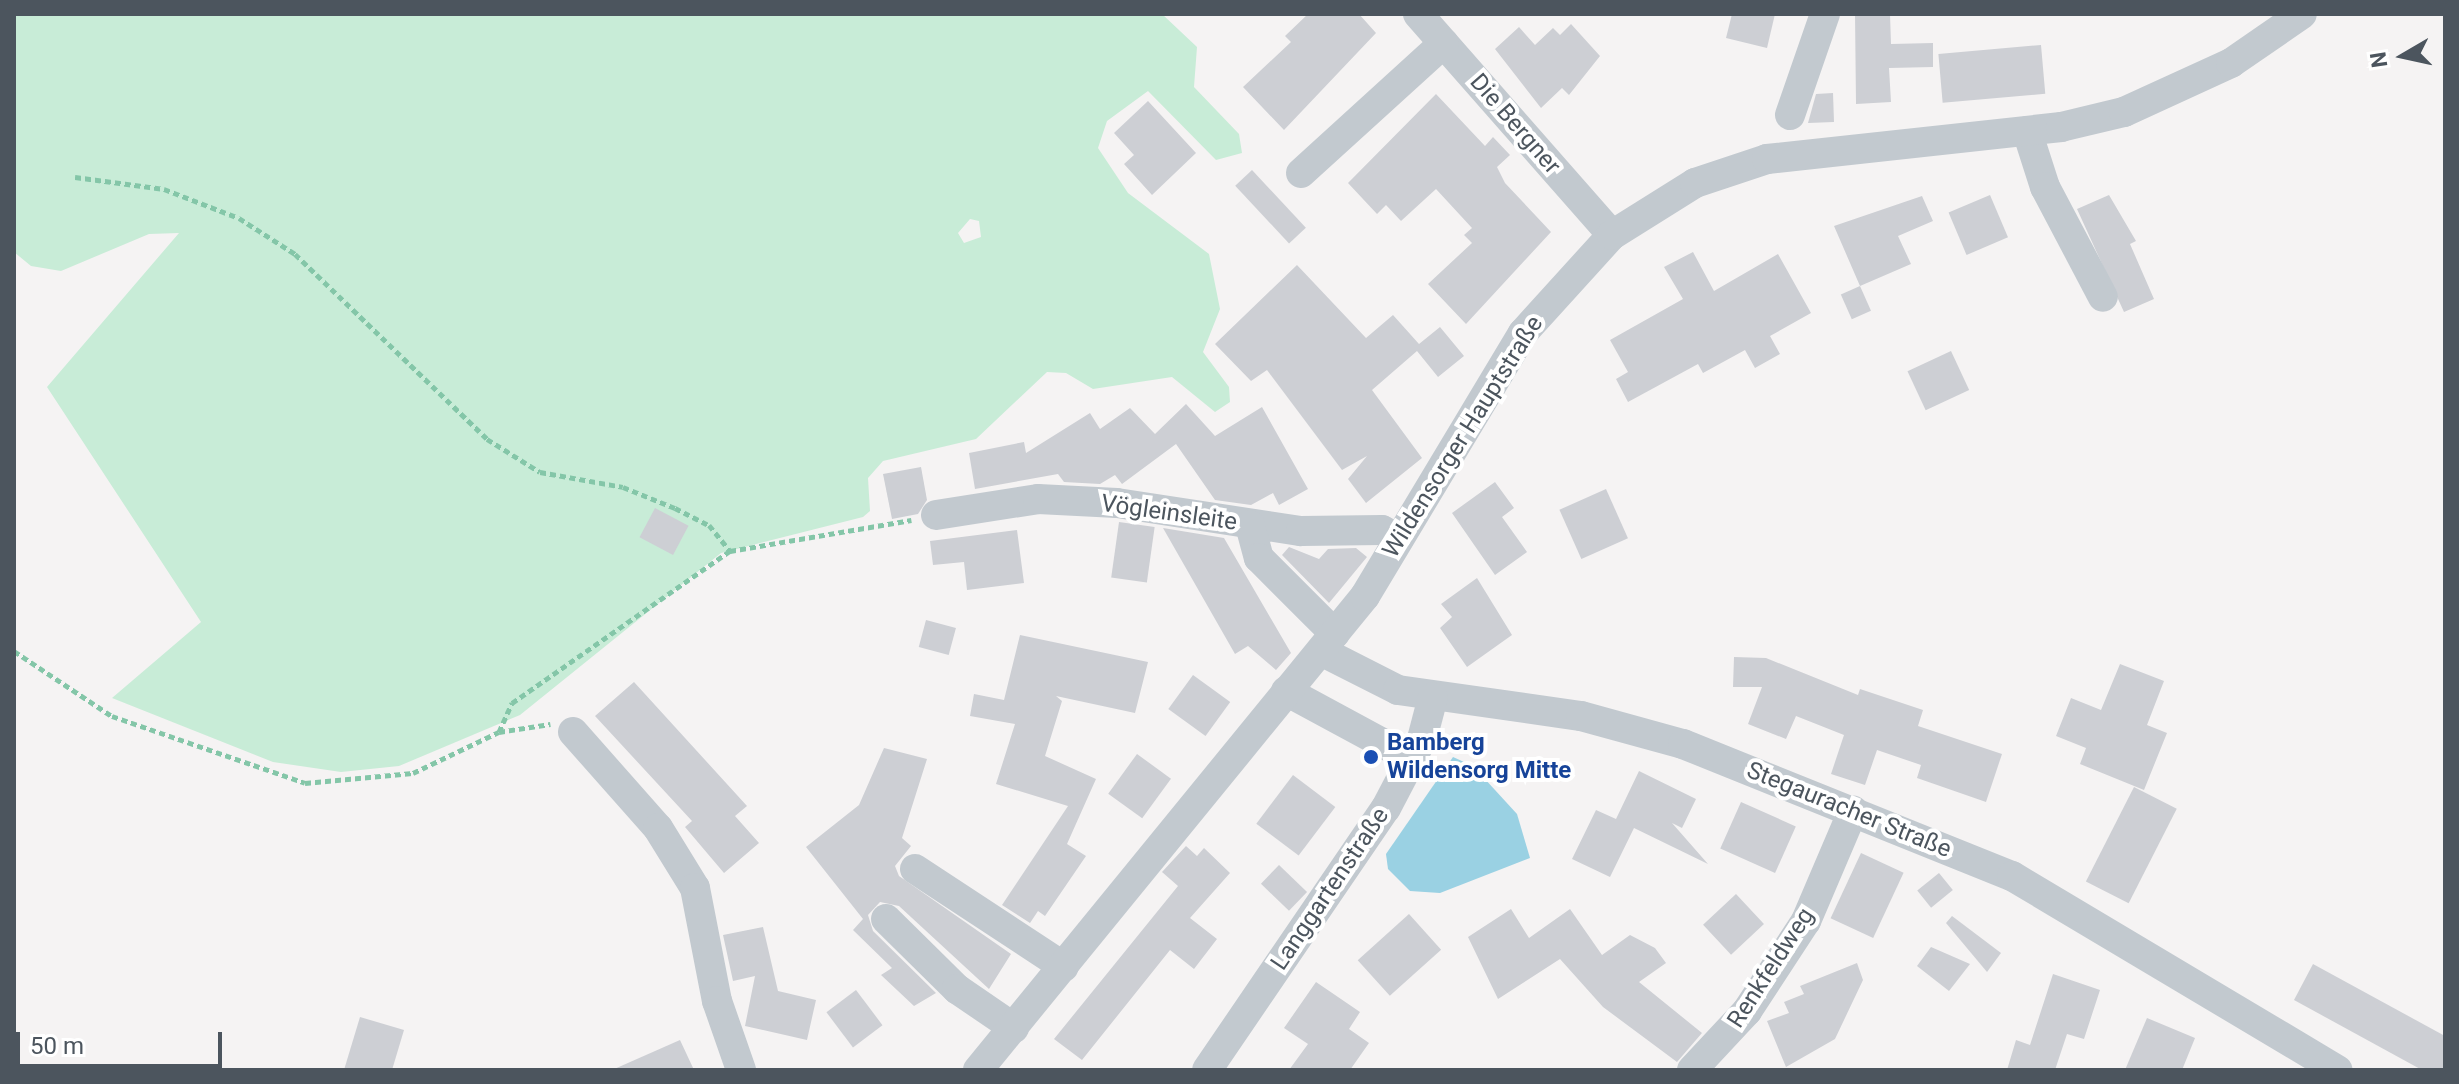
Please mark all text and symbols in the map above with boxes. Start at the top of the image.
north arrow [2363,16,2443,96]
text: N [2365,50,2392,69]
street label: Die Bergner [1464,68,1566,180]
street label: Wildensorger Hauptstraße [1377,311,1549,563]
street label: Vögleinsleite [1099,489,1239,537]
place label: Bamberg Wildensorg Mitte [1387,729,1571,785]
marker: Bamberg Wildensorg Mitte [1362,748,1380,766]
street label: Stegauracher Straße [1743,756,1955,864]
street label: Langgartenstraße [1265,802,1395,976]
street label: Renkfeldweg [1722,903,1820,1033]
scale bar [20,1016,226,1066]
text: 50 m [30,1032,84,1060]

